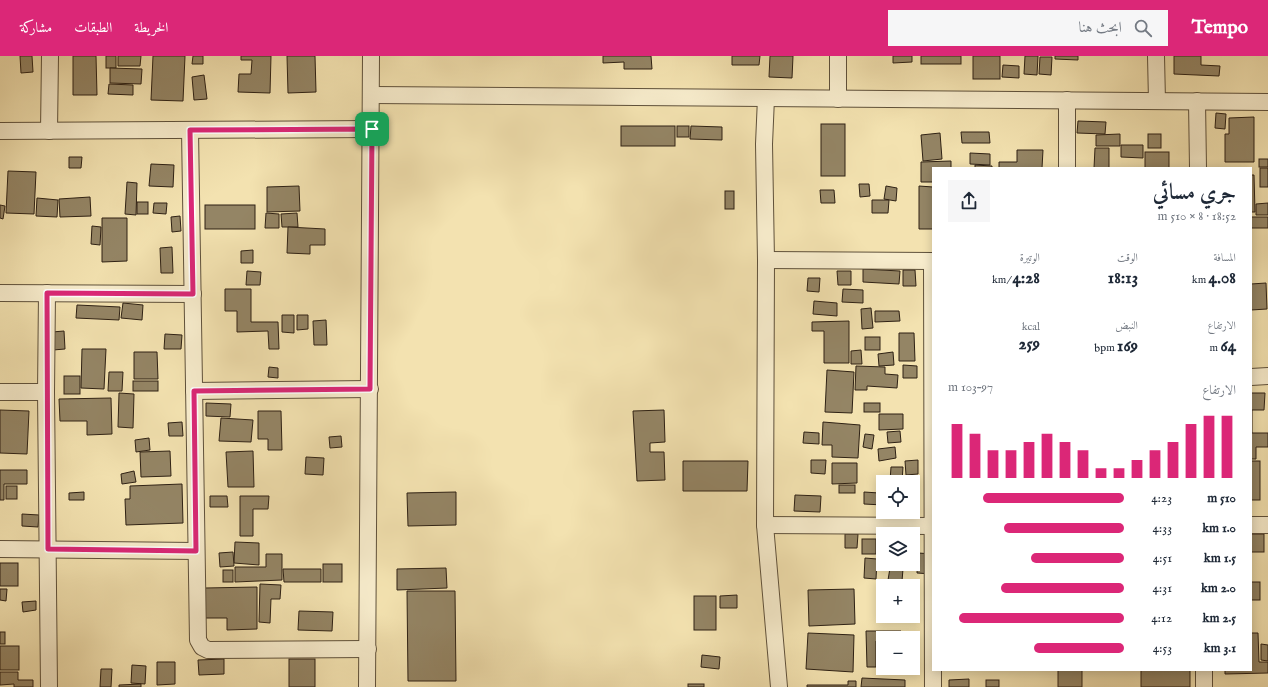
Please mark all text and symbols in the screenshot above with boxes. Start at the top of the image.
search box [888,10,1168,46]
text: Tempo [1192,16,1248,40]
icon: search [1132,17,1154,39]
text: ابحث هنا [1079,18,1122,37]
text: مشاركة [20,19,52,37]
text: الطبقات [74,19,112,37]
text: الخريطة [134,19,168,37]
pin [355,112,389,146]
icon: arrive [361,118,383,140]
text: جري مسائي [1153,179,1236,207]
button: share [948,180,990,222]
text: 18:52 · 8 × 510 m [1158,208,1236,225]
text: الوتيرة [1020,251,1040,265]
text: الوقت [1117,251,1138,265]
text: المسافة [1214,251,1236,265]
text: 4:28 [1013,268,1040,289]
text: 18:13 [1108,268,1138,289]
text: 4.08 [1209,268,1236,289]
text: /km [992,273,1013,287]
text: km [1192,273,1209,287]
text: النبض [1115,319,1138,333]
text: الارتفاع [1207,319,1236,333]
text: kcal [1022,320,1040,334]
text: 259 [1018,334,1040,355]
text: 169 [1117,336,1138,357]
text: 64 [1220,336,1236,357]
text: bpm [1094,341,1117,355]
text: m [1210,341,1220,355]
text: 97–103 m [948,379,993,396]
text: الارتفاع [1202,382,1236,399]
map controls [876,475,920,675]
button: locate [876,475,920,519]
text: 4:23 [1151,490,1172,507]
text: 510 m [1207,490,1236,507]
text: 4:33 [1152,520,1172,537]
text: 1.0 km [1202,520,1236,537]
button: layers [876,527,920,571]
text: 4:51 [1153,550,1172,567]
text: 1.5 km [1204,550,1236,567]
button: + [876,579,920,623]
text: 4:31 [1153,580,1172,597]
text: 2.0 km [1201,580,1236,597]
text: 4:12 [1151,610,1172,627]
text: 2.5 km [1203,610,1236,627]
button: − [876,631,920,675]
text: 4:53 [1153,640,1172,657]
text: 3.1 km [1204,640,1236,657]

